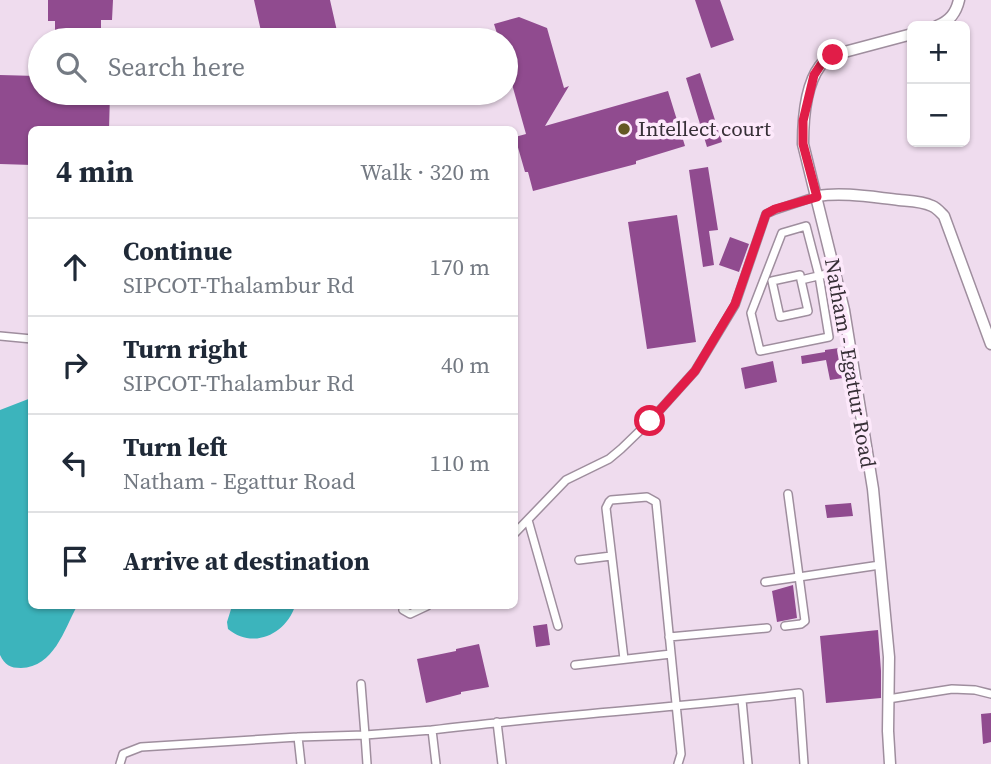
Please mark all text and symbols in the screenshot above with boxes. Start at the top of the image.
map controls [907,21,970,147]
button: + [907,21,970,84]
search box [28,28,518,105]
route end [817,39,848,70]
icon: search [52,48,90,86]
text: Search here [108,49,245,85]
button: − [907,84,970,147]
place label: Intellect court [638,114,771,143]
marker: Intellect court [616,121,632,137]
text: 4 min [56,151,134,192]
text: Walk · 320 m [360,156,490,188]
text: Continue [123,233,232,269]
icon: ahead [56,248,94,286]
text: 170 m [429,251,490,283]
street label: Natham - Egattur Road [818,256,883,470]
text: SIPCOT-Thalambur Rd [123,269,354,301]
text: Turn right [123,331,247,367]
icon: right [56,346,94,384]
text: 40 m [441,349,490,381]
text: SIPCOT-Thalambur Rd [123,367,354,399]
route start [634,405,665,436]
text: Turn left [123,429,227,465]
icon: left [56,444,94,482]
text: 110 m [429,447,490,479]
text: Natham - Egattur Road [123,465,355,497]
icon: arrive [56,542,94,580]
text: Arrive at destination [123,543,370,579]

